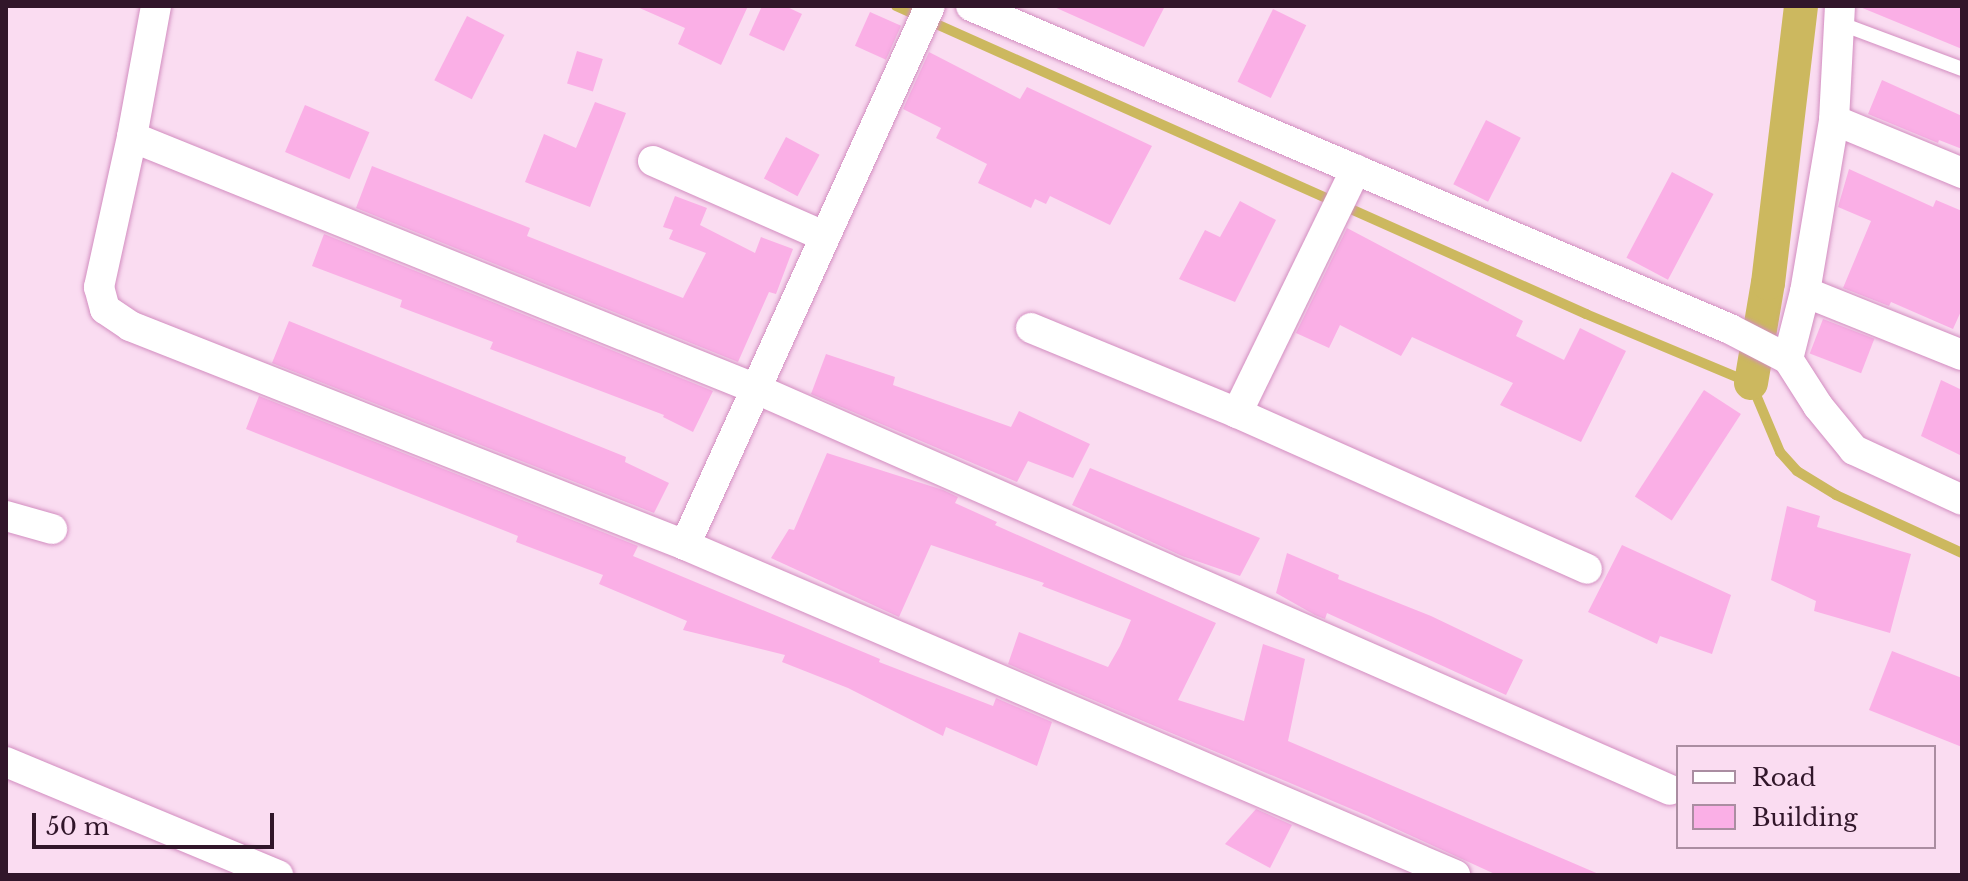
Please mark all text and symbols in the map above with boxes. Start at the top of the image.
legend [1676,745,1936,849]
text: Road [1752,763,1816,792]
scale bar [36,797,278,847]
text: Building [1752,803,1858,832]
text: 50 m [46,812,109,841]

